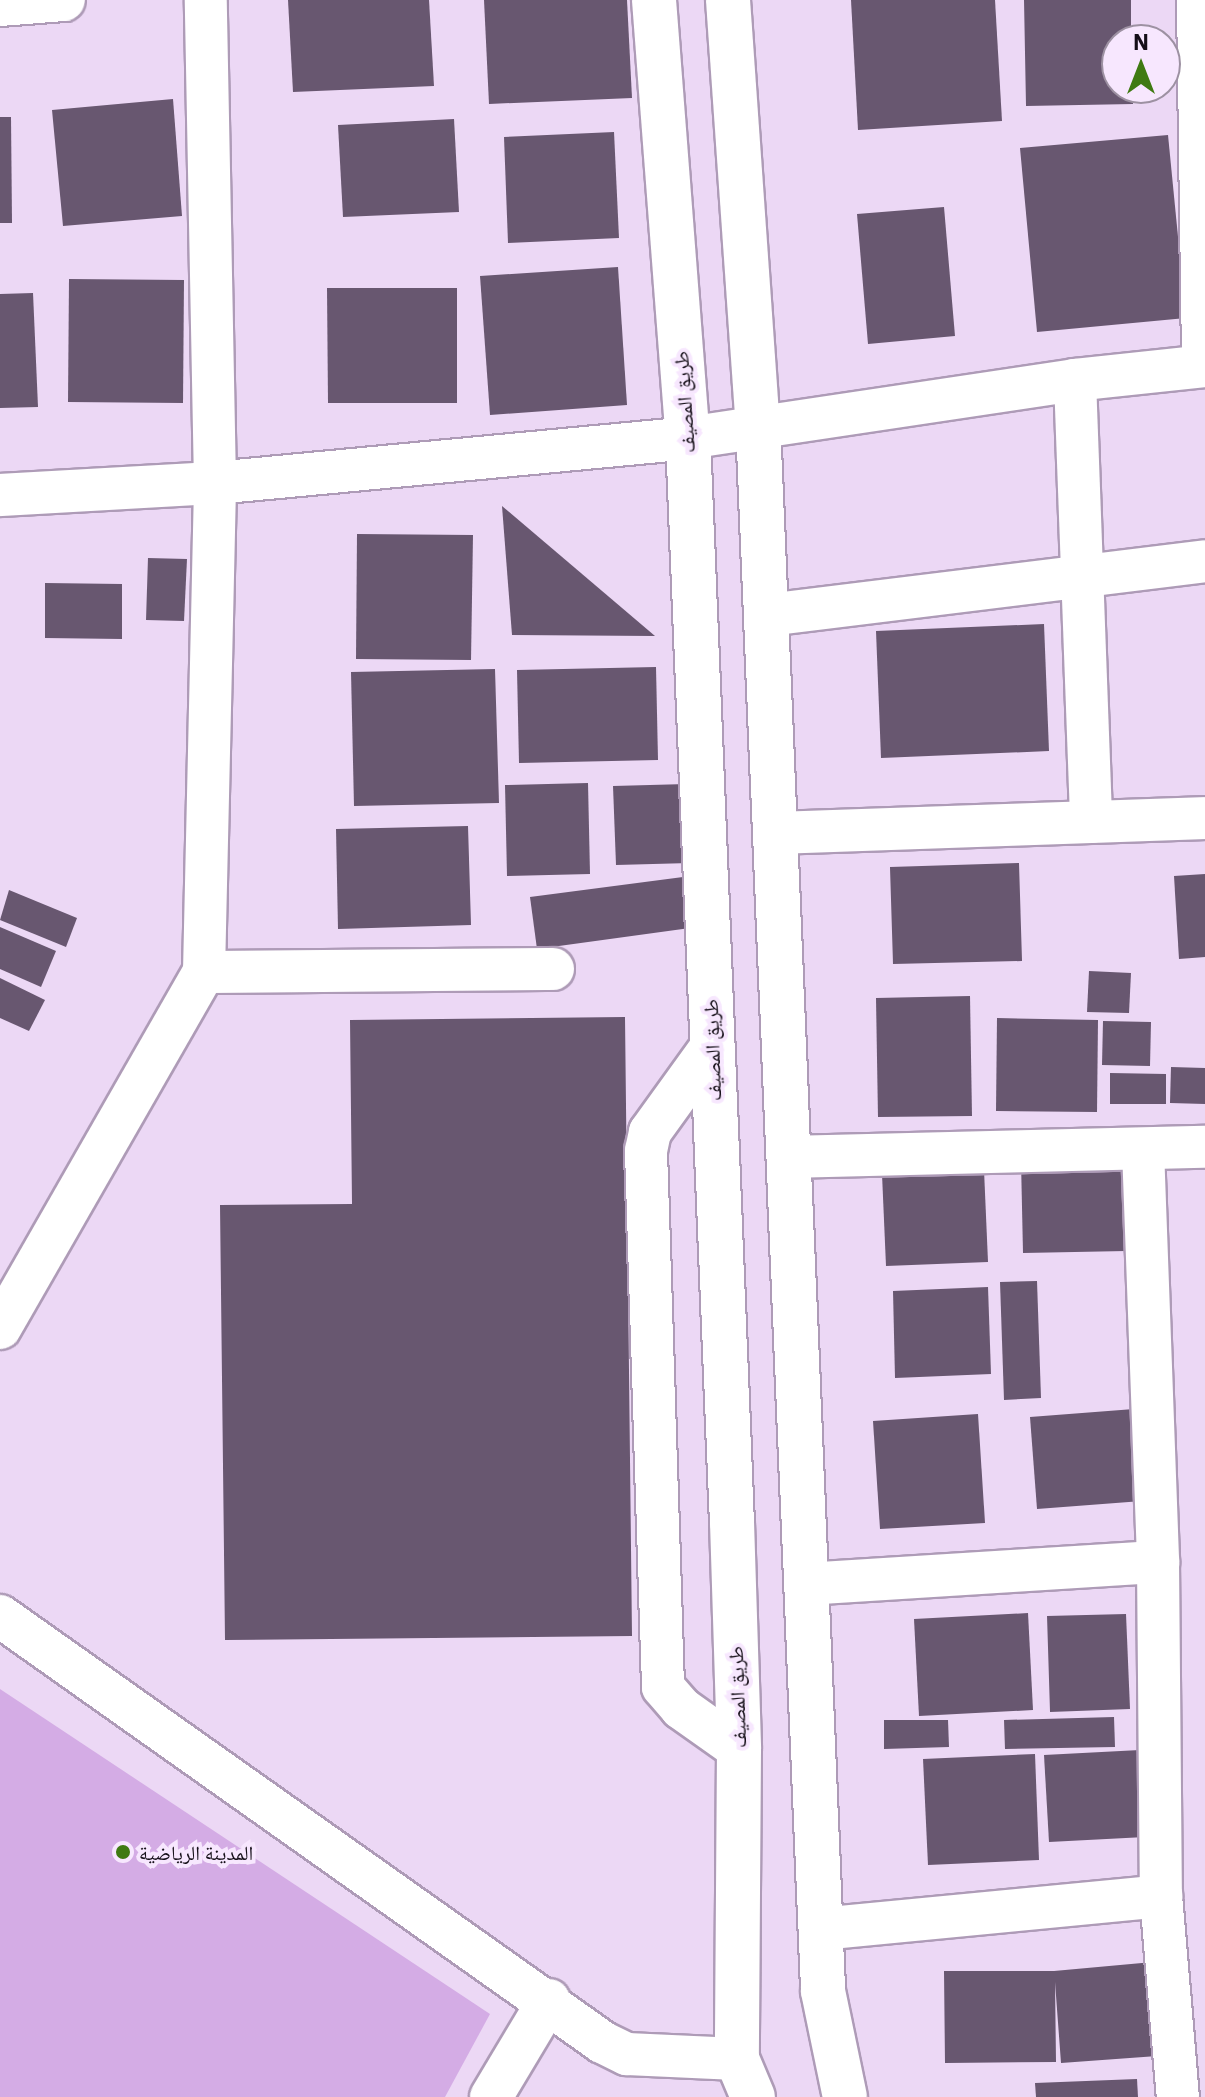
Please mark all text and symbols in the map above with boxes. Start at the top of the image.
north arrow [1101,24,1181,104]
text: N [1133,27,1149,56]
street label: طريق المصيف [668,350,700,454]
street label: طريق المصيف [698,999,726,1101]
street label: طريق المصيف [723,1646,751,1748]
place label: المدينة الرياضية [139,1840,253,1864]
marker: المدينة الرياضية [114,1843,132,1861]

